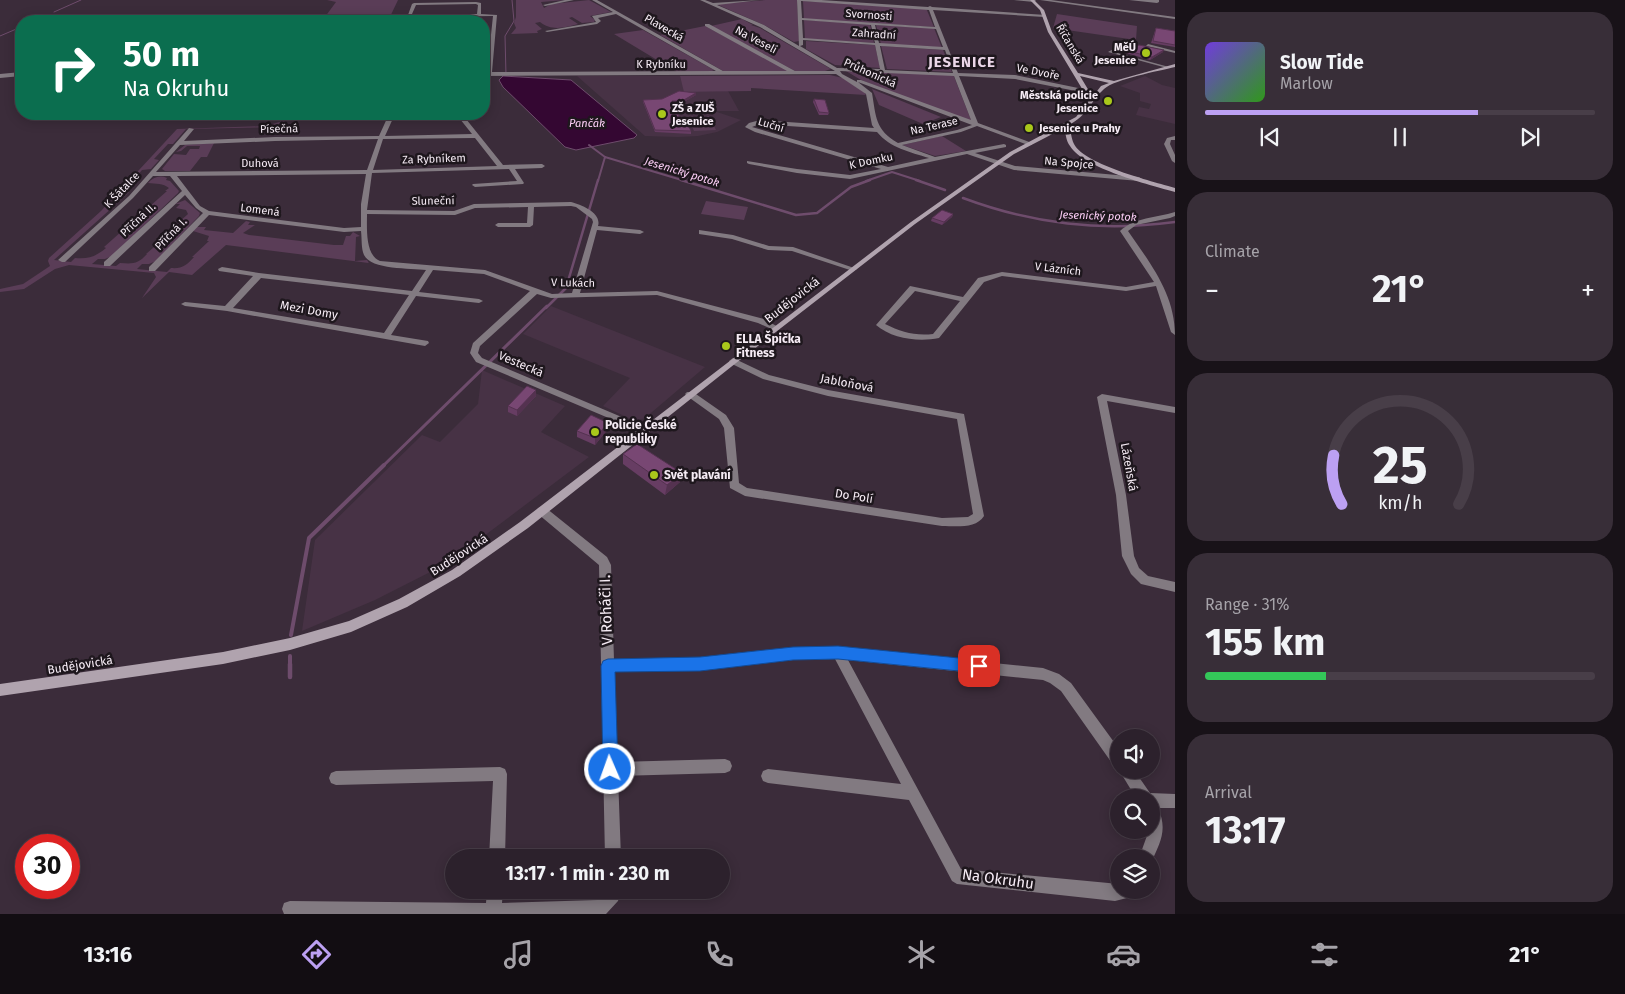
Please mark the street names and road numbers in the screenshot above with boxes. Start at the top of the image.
street label: Svornosti [845,7,893,23]
street label: Plavecká [642,12,686,44]
street label: Říčanská [1053,21,1088,66]
street label: Na Veselí [733,24,779,56]
street label: Zahradní [852,26,896,42]
street label: Průhonická [842,56,898,90]
street label: K Rybníku [636,58,686,71]
street label: Ve Dvoře [1015,61,1061,83]
street label: Na Terase [909,114,959,138]
street label: Luční [756,115,786,135]
street label: Písečná [260,122,298,136]
street label: K Domku [848,150,894,172]
street label: Za Rybníkem [402,151,466,167]
street label: Na Spojce [1044,154,1094,172]
street label: Duhová [241,157,279,170]
street label: K Šátalce [101,168,142,211]
street label: Sluneční [411,194,455,208]
street label: Příčná II. [118,200,159,240]
street label: Lomená [240,201,280,219]
street label: Příčná I. [152,215,190,253]
street label: V Lázních [1034,260,1082,278]
street label: Budějovická [762,274,822,326]
street label: V Lukách [551,276,595,290]
street label: Mezi Domy [279,298,339,322]
street label: Vestecká [496,348,546,380]
street label: Jabloňová [819,371,875,395]
street label: Lázeňská [1118,442,1140,492]
street label: Do Polí [834,486,875,506]
street label: Budějovická [428,531,490,579]
street label: V Roháči I. [596,575,616,645]
street label: Budějovická [46,653,114,677]
street label: Na Okruhu [961,865,1035,893]

